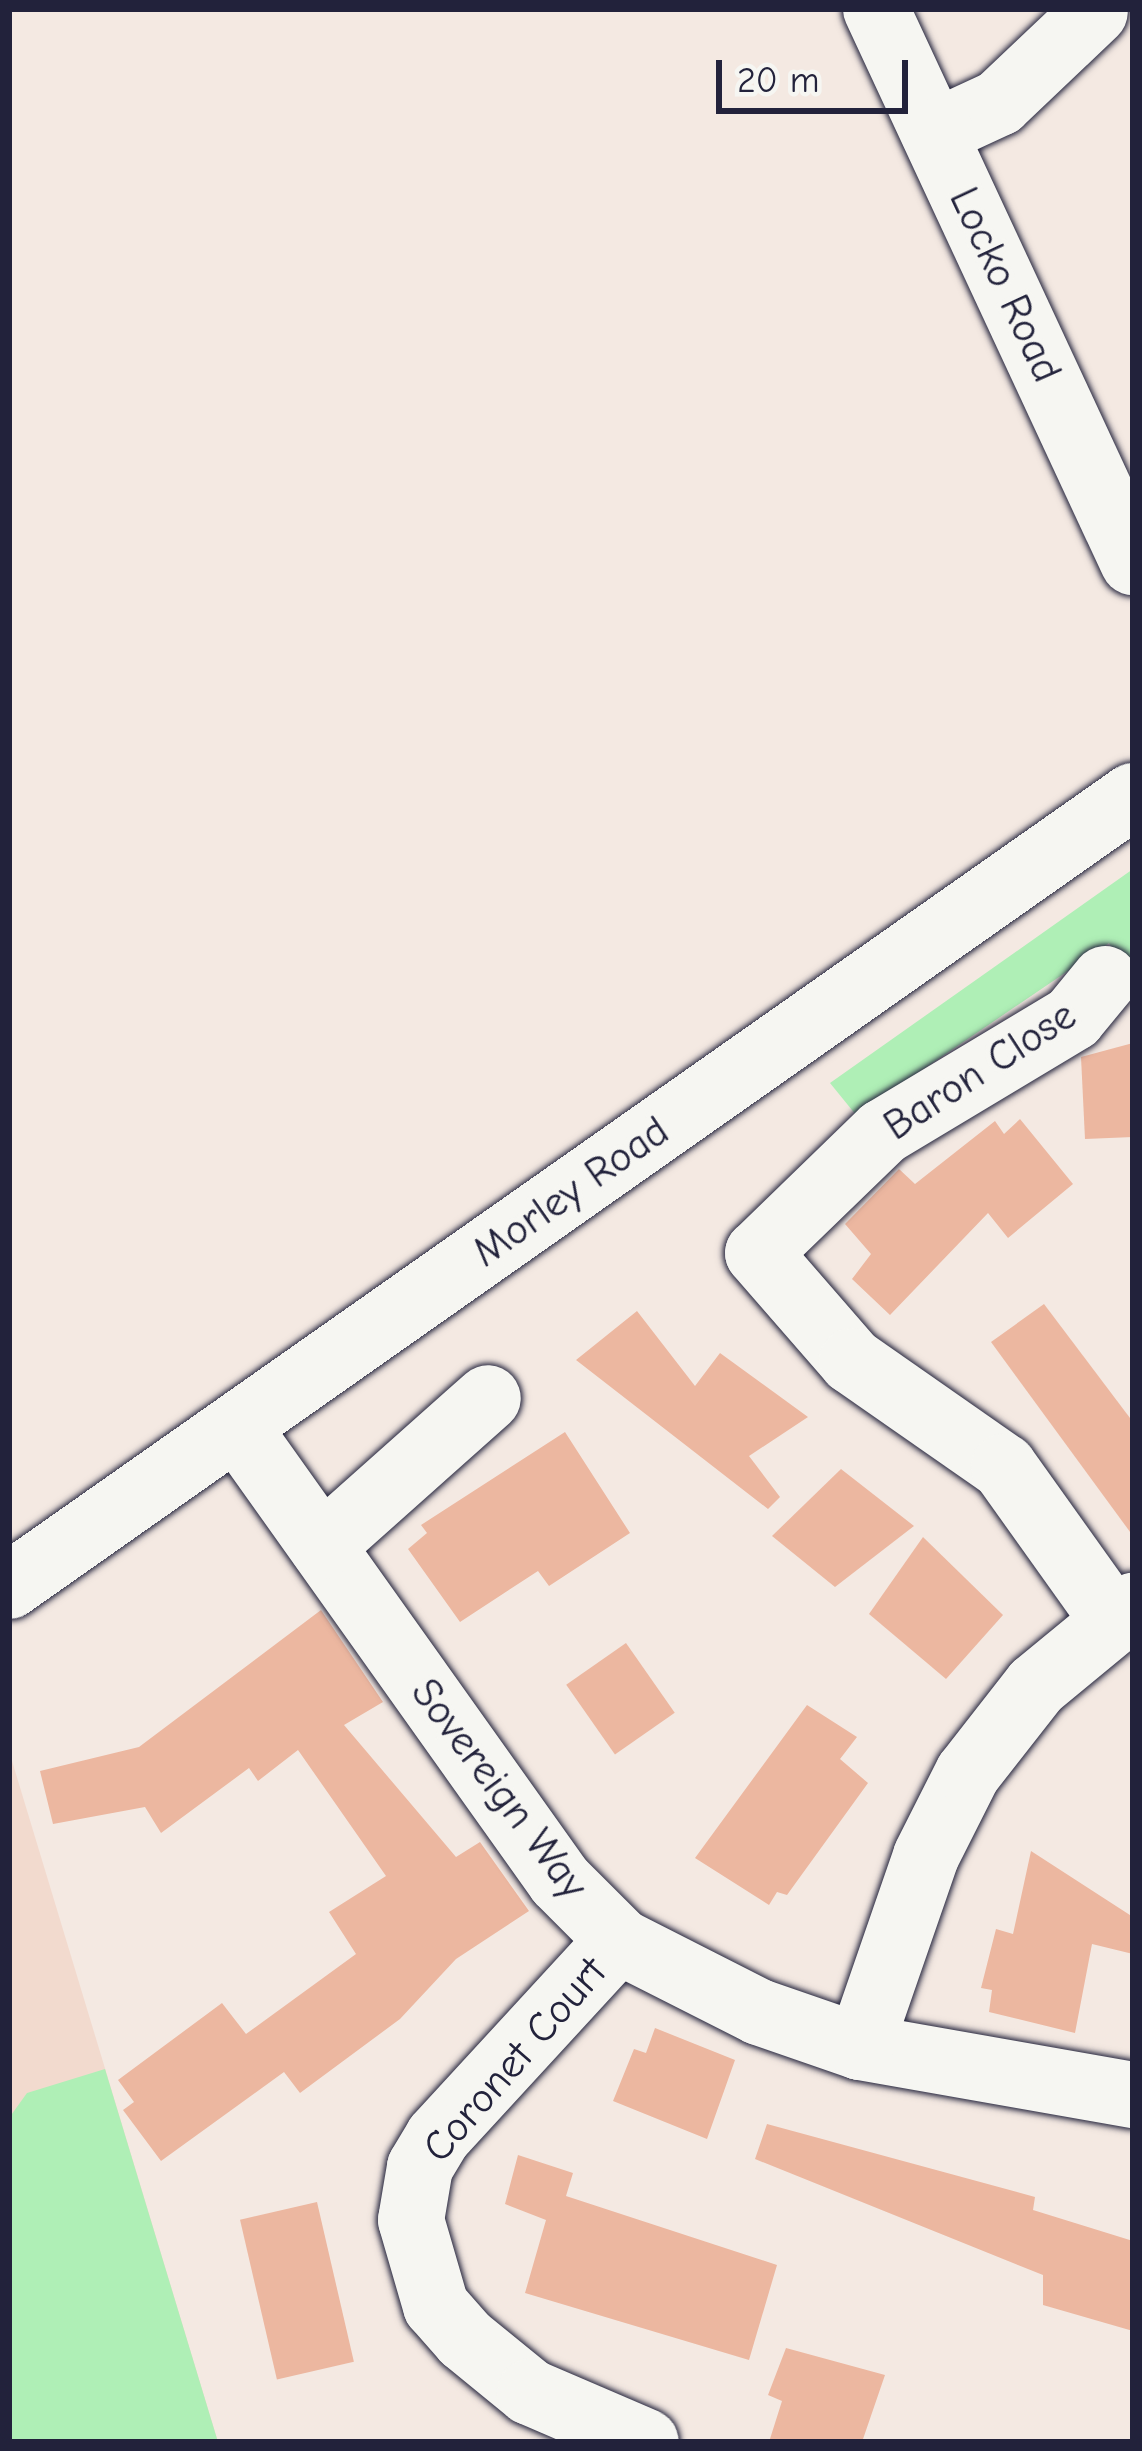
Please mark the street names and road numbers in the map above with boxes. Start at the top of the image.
street label: Locko Road [938,180,1072,390]
street label: Baron Close [875,990,1085,1152]
street label: Morley Road [463,1106,679,1278]
street label: Sovereign Way [400,1669,598,1909]
street label: Coronet Court [412,1947,618,2173]

